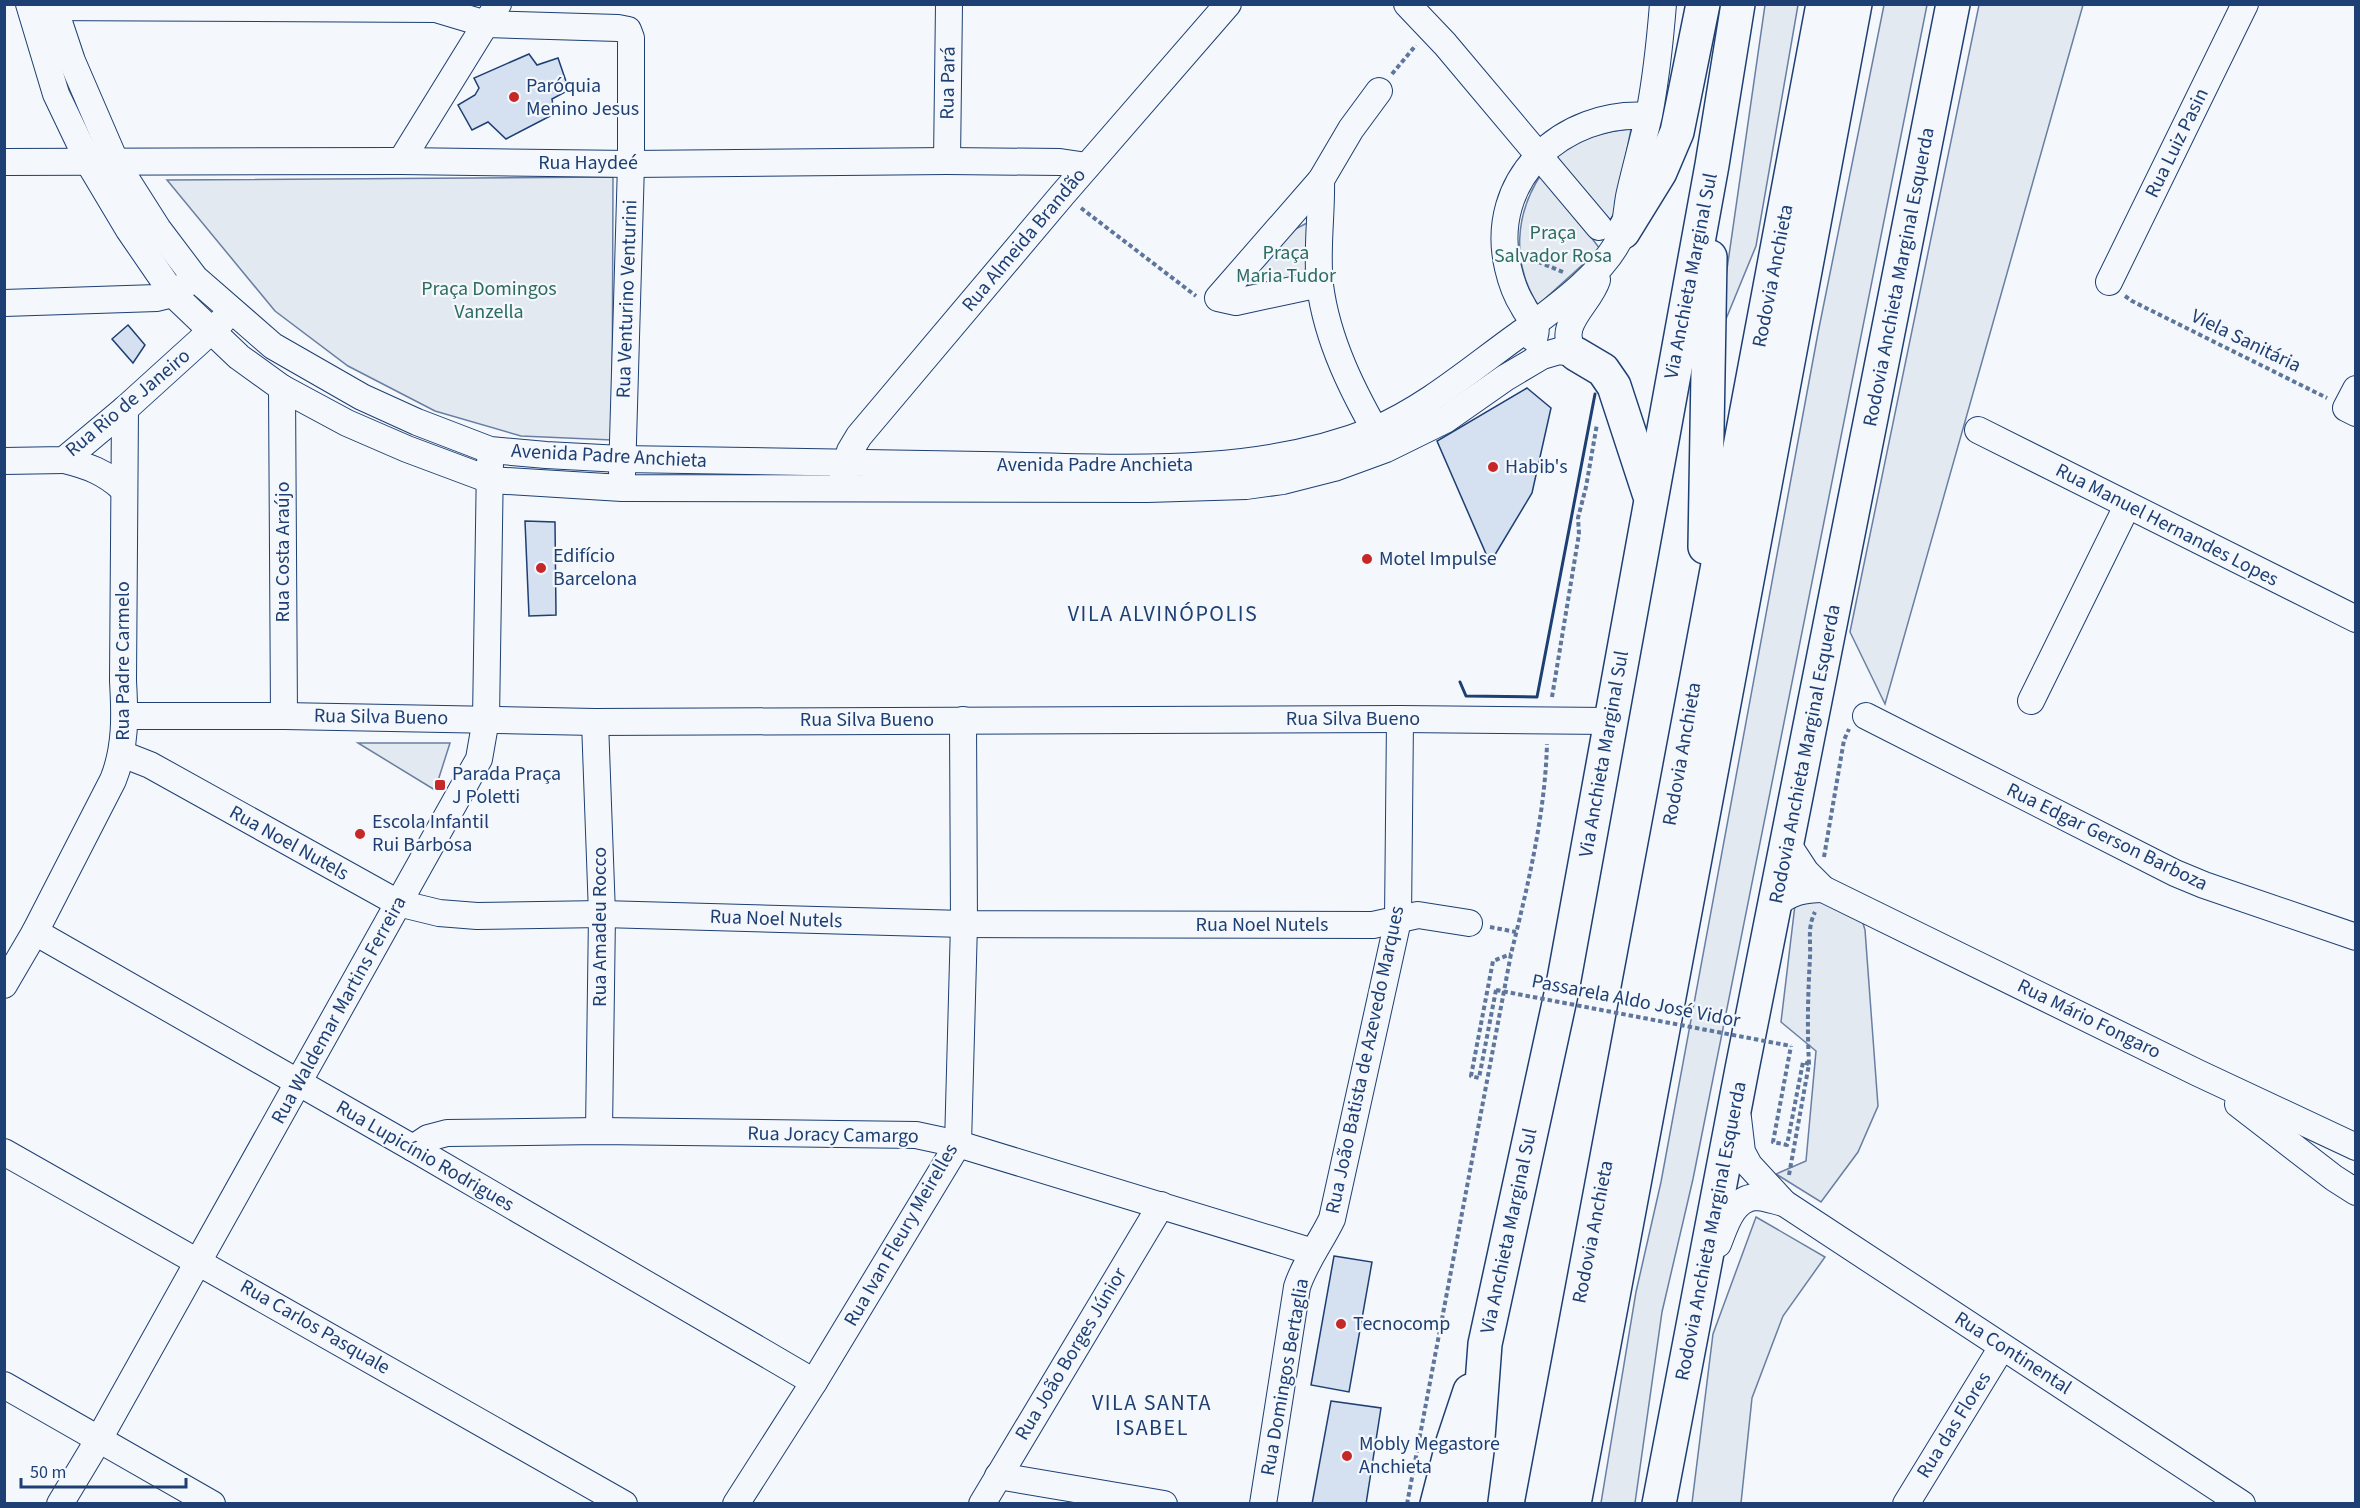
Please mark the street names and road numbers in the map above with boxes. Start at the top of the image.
street label: Rua Pará [933,46,963,120]
street label: Rua Luiz Pasin [2138,83,2216,203]
street label: Rodovia Anchieta Marginal Esquerda [1856,125,1942,429]
street label: Rua Haydeé [538,149,638,177]
street label: Rua Almeida Brandão [955,162,1093,318]
street label: Via Anchieta Marginal Sul [1657,171,1725,381]
street label: Rua Venturino Venturini [610,199,644,399]
street label: Rodovia Anchieta [1745,202,1801,350]
street label: Viela Sanitária [2186,302,2306,380]
street label: Rua Rio de Janeiro [59,342,197,464]
street label: Avenida Padre Anchieta [510,437,708,475]
street label: Avenida Padre Anchieta [997,451,1193,479]
street label: Rua Manuel Hernandes Lopes [2051,457,2283,593]
street label: Rua Costa Araújo [269,481,297,623]
street label: Rua Padre Carmelo [109,581,137,741]
street label: Rodovia Anchieta Marginal Esquerda [1762,602,1848,906]
street label: Via Anchieta Marginal Sul [1572,649,1636,859]
street label: Rodovia Anchieta [1656,680,1708,828]
street label: Rua Silva Bueno [314,702,448,732]
street label: Rua Silva Bueno [1286,705,1420,733]
street label: Rua Silva Bueno [800,706,934,734]
street label: Rua Edgar Gerson Barboza [2002,776,2212,898]
street label: Rua Noel Nutels [224,799,354,887]
street label: Rua Amadeu Rocco [586,847,614,1007]
street label: Rua Waldemar Martins Ferreira [265,891,413,1129]
street label: Rua Noel Nutels [709,903,843,935]
street label: Rua João Batista de Azevedo Marques [1319,904,1411,1216]
street label: Rua Noel Nutels [1196,911,1328,939]
street label: Passarela Aldo José Vidor [1529,967,1743,1035]
street label: Rua Mário Fongaro [2013,972,2165,1066]
street label: Rodovia Anchieta Marginal Esquerda [1668,1079,1754,1383]
street label: Rua Lupicínio Rodrigues [331,1093,519,1219]
street label: Rua Joracy Camargo [747,1120,919,1150]
street label: Via Anchieta Marginal Sul [1474,1126,1544,1336]
street label: Rua Ivan Fleury Meirelles [837,1139,965,1331]
street label: Rodovia Anchieta [1565,1158,1621,1306]
street label: Rua João Borges Júnior [1008,1262,1134,1446]
street label: Rua Carlos Pasquale [235,1273,395,1381]
street label: Rua Domingos Bertaglia [1254,1276,1316,1478]
street label: Rua Continental [1949,1305,2077,1401]
street label: Rua das Flores [1910,1366,1998,1484]

